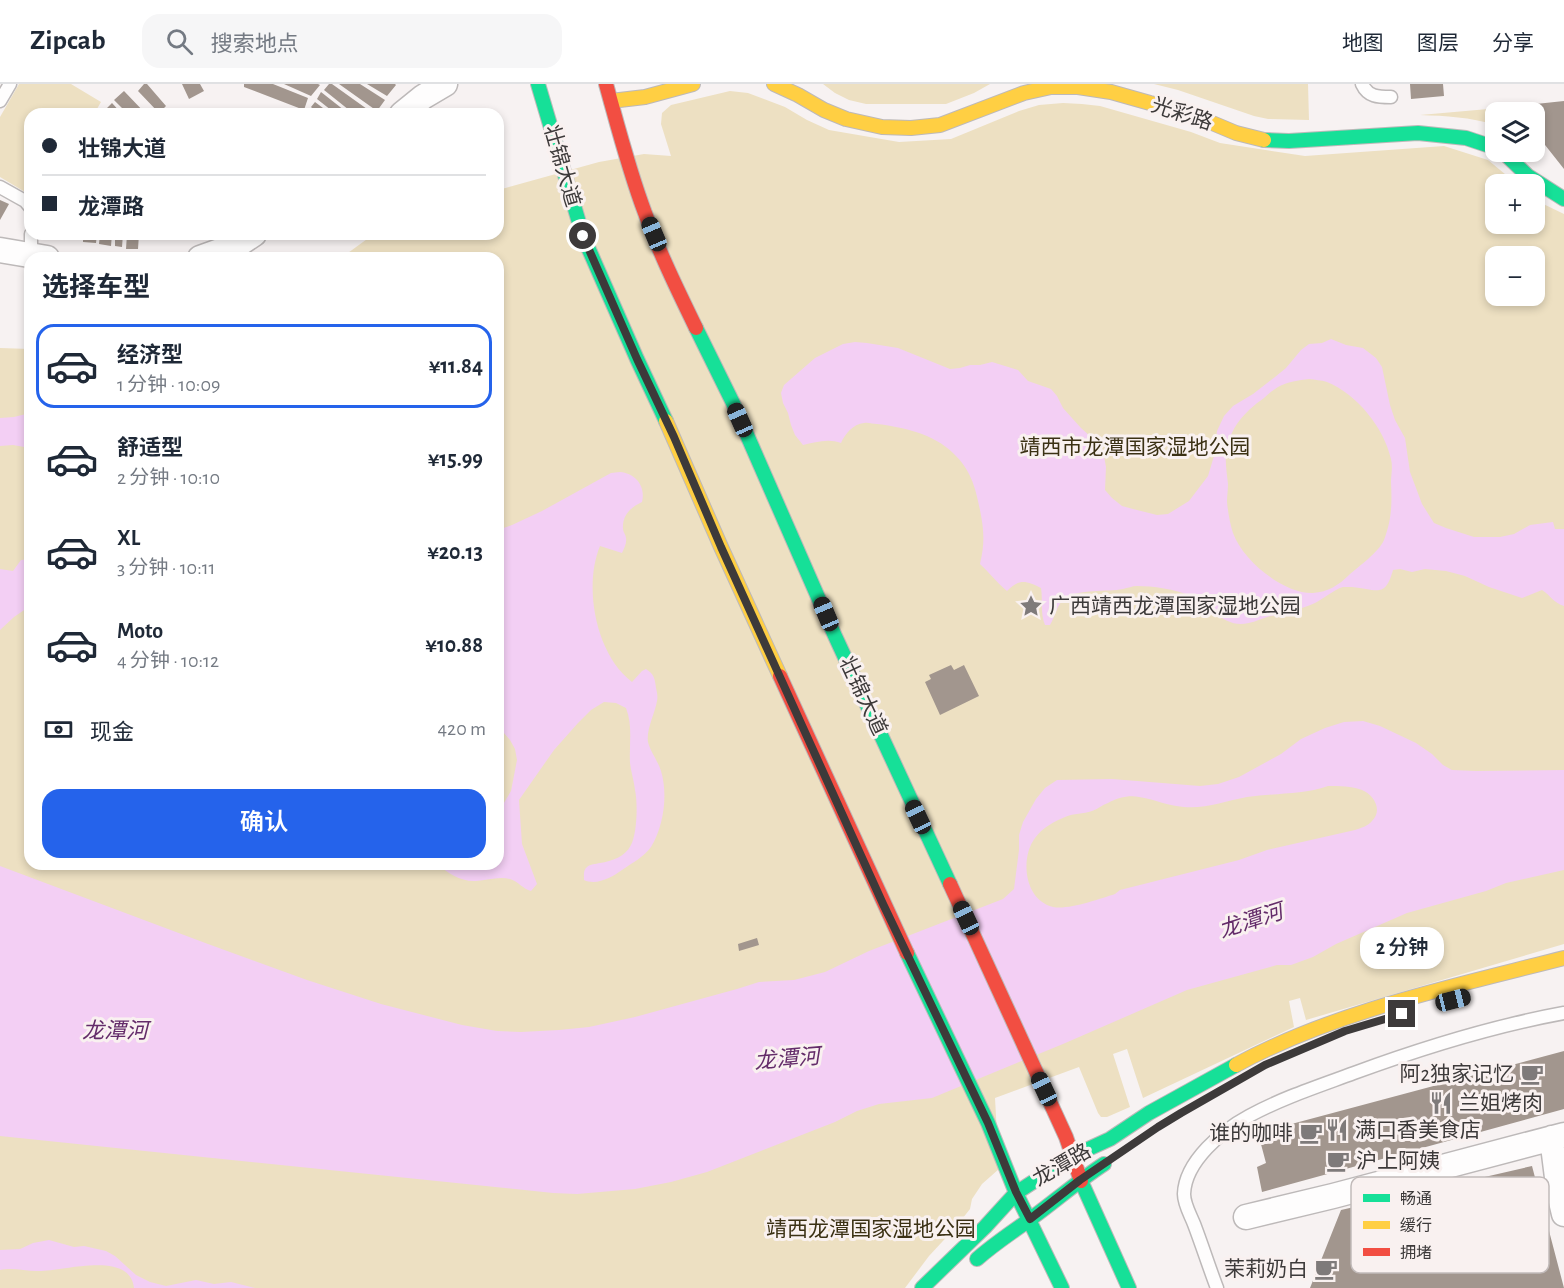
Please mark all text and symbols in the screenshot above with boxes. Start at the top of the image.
search box [142,14,562,68]
icon: search [163,25,196,58]
text: Zipcab [30,27,106,55]
text: 搜索地点 [211,33,299,55]
text: 地图 [1342,33,1384,54]
text: 图层 [1417,33,1459,54]
text: 分享 [1492,33,1534,54]
street label: 光彩路 [1149,93,1216,134]
map controls [1485,102,1545,306]
button: layers [1485,102,1545,162]
street label: 壮锦大道 [540,122,585,209]
text: 壮锦大道 [78,138,166,160]
button: + [1485,174,1545,234]
text: 龙潭路 [78,196,144,218]
car [639,214,669,254]
route start [569,222,596,249]
button: − [1485,246,1545,306]
text: 选择车型 [42,274,150,301]
icon: car [45,339,99,393]
text: 经济型 [117,344,183,366]
text: ¥11.84 [429,355,483,377]
text: 1 分钟 · 10:09 [117,375,220,395]
car [724,400,756,440]
icon: car [45,432,99,486]
park label: 靖西市龙潭国家湿地公园 [1020,436,1251,458]
text: 舒适型 [117,437,183,459]
text: ¥15.99 [428,448,483,470]
text: 2 分钟 · 10:10 [117,468,220,488]
icon: car [45,525,99,579]
text: XL [117,527,140,549]
text: ¥20.13 [427,541,483,563]
text: 3 分钟 · 10:11 [117,558,216,578]
place icon: 广西靖西龙潭国家湿地公园 [1018,593,1044,619]
car [811,594,841,634]
place label: 广西靖西龙潭国家湿地公园 [1049,595,1301,617]
icon: car [45,618,99,672]
text: Moto [117,620,163,642]
text: ¥10.88 [425,634,483,656]
text: 4 分钟 · 10:12 [117,651,219,671]
street label: 壮锦大道 [836,653,891,739]
icon: cash [42,713,75,746]
text: 420 m [437,719,486,739]
text: 现金 [90,721,134,743]
button: 确认 [42,789,486,858]
car [902,797,934,837]
car [950,898,982,938]
water label: 龙潭河 [1216,898,1290,942]
callout: 2 分钟 [1360,927,1444,969]
text: 2 分钟 [1376,938,1428,958]
car [1433,987,1473,1013]
route end [1388,1000,1415,1027]
water label: 龙潭河 [82,1019,152,1042]
water label: 龙潭河 [753,1044,825,1073]
cafe icon: 阿2独家记忆 [1519,1061,1545,1087]
place label: 阿2独家记忆 [1399,1063,1514,1085]
car [1028,1069,1060,1109]
restaurant icon: 兰姐烤肉 [1428,1090,1454,1116]
place label: 兰姐烤肉 [1459,1092,1543,1114]
restaurant icon: 满口香美食店 [1324,1117,1350,1143]
place label: 满口香美食店 [1355,1119,1481,1141]
cafe icon: 谁的咖啡 [1298,1120,1324,1146]
place label: 谁的咖啡 [1209,1122,1293,1144]
street label: 龙潭路 [1029,1139,1095,1190]
cafe icon: 沪上阿姨 [1325,1148,1351,1174]
place label: 沪上阿姨 [1356,1150,1440,1172]
legend [1351,1177,1549,1273]
text: 畅通 [1400,1190,1432,1207]
text: 缓行 [1400,1217,1432,1234]
park label: 靖西龙潭国家湿地公园 [766,1218,976,1240]
text: 拥堵 [1400,1245,1432,1261]
cafe icon: 茉莉奶白 [1313,1256,1339,1282]
place label: 茉莉奶白 [1224,1258,1308,1280]

